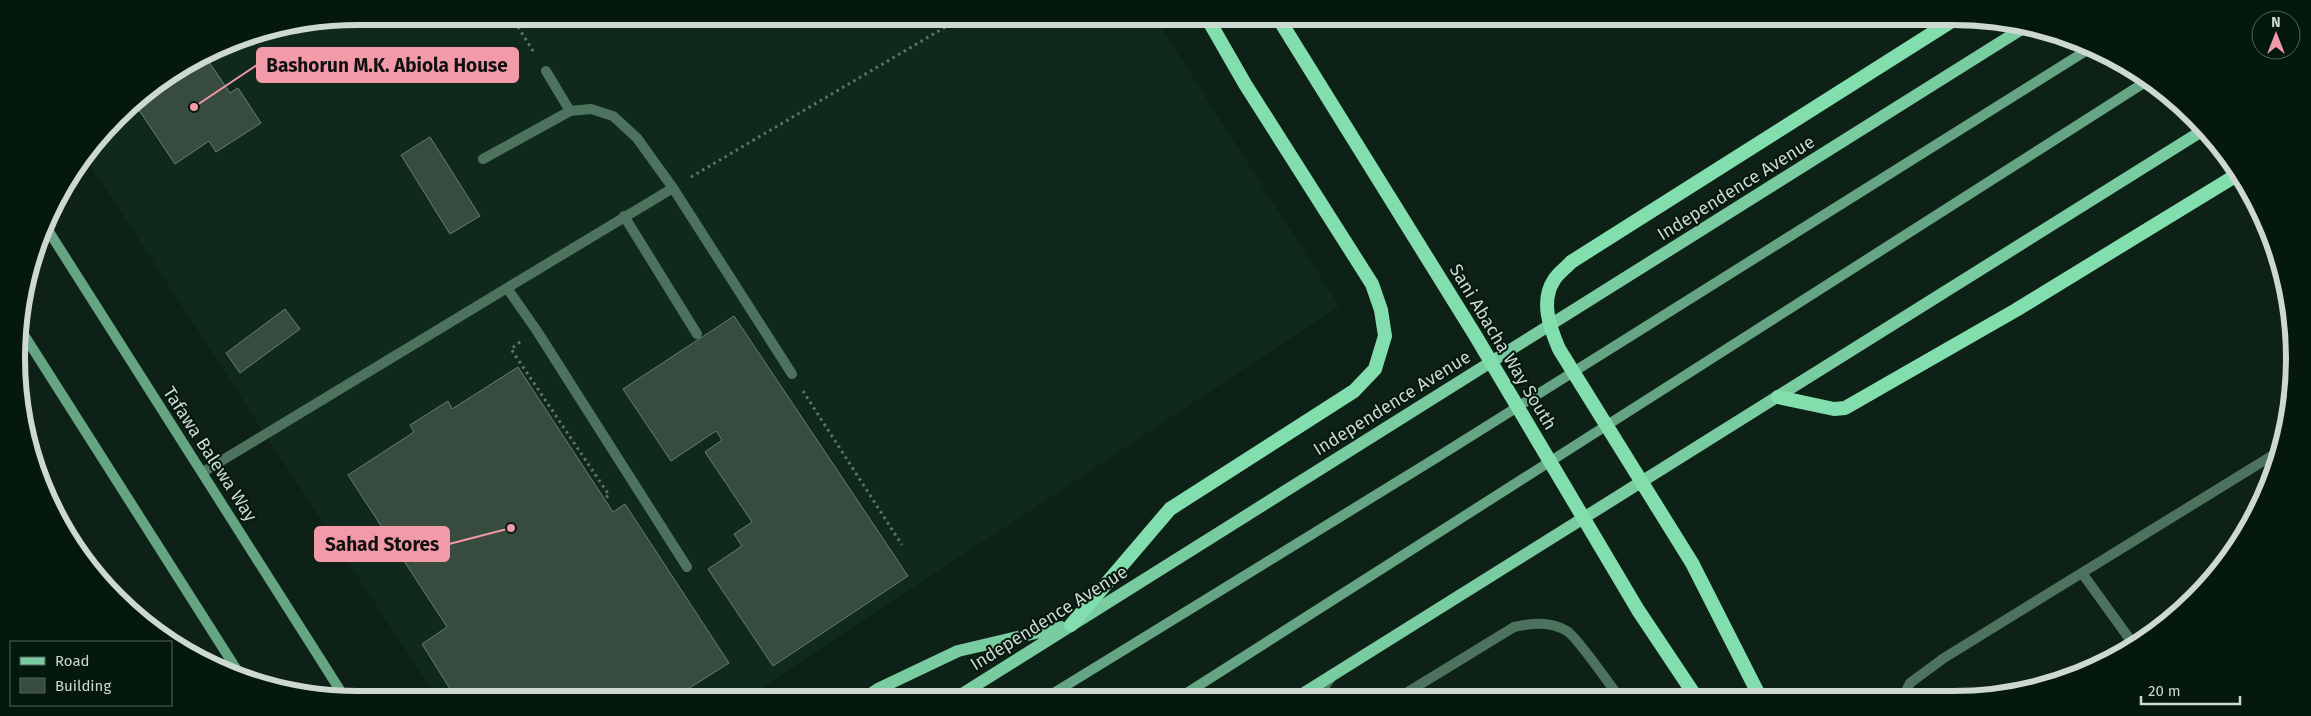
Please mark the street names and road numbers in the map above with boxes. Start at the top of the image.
street label: Independence Avenue [1653,131,1819,245]
street label: Sani Abacha Way South [1445,260,1561,434]
street label: Independence Avenue [1309,346,1475,460]
street label: Tafawa Balewa Way [158,382,262,526]
street label: Independence Avenue [966,561,1132,675]

